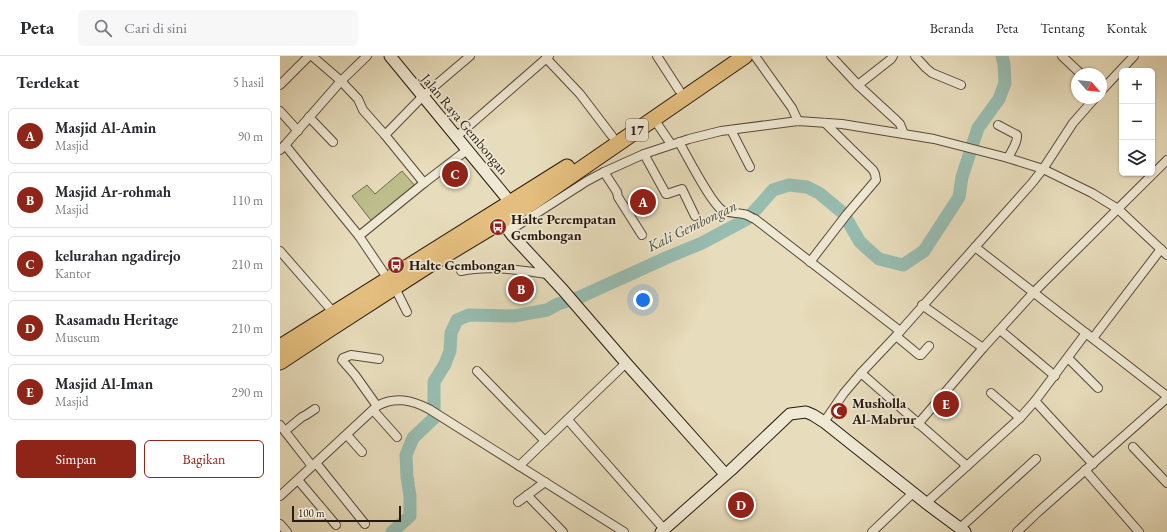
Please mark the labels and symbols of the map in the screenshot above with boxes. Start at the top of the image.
north arrow [1071,68,1107,104]
street label: Jalan Raya Gembongan [417,69,513,179]
road number: 17 [626,119,648,141]
pin: C [442,159,468,189]
pin: A [630,187,656,217]
water label: Kali Gembongan [643,196,740,256]
place label: Halte Perempatan Gembongan [511,210,616,244]
bus stop icon: Halte Perempatan Gembongan [488,217,508,237]
bus stop icon: Halte Gembongan [386,255,406,275]
place label: Halte Gembongan [409,256,515,274]
pin: B [508,274,534,304]
your location [633,290,653,310]
pin: E [933,389,959,419]
place label: Musholla Al-Mabrur [851,394,916,428]
mosque icon: Musholla Al-Mabrur [829,401,849,421]
pin: D [728,490,754,520]
scale bar [292,504,401,523]

